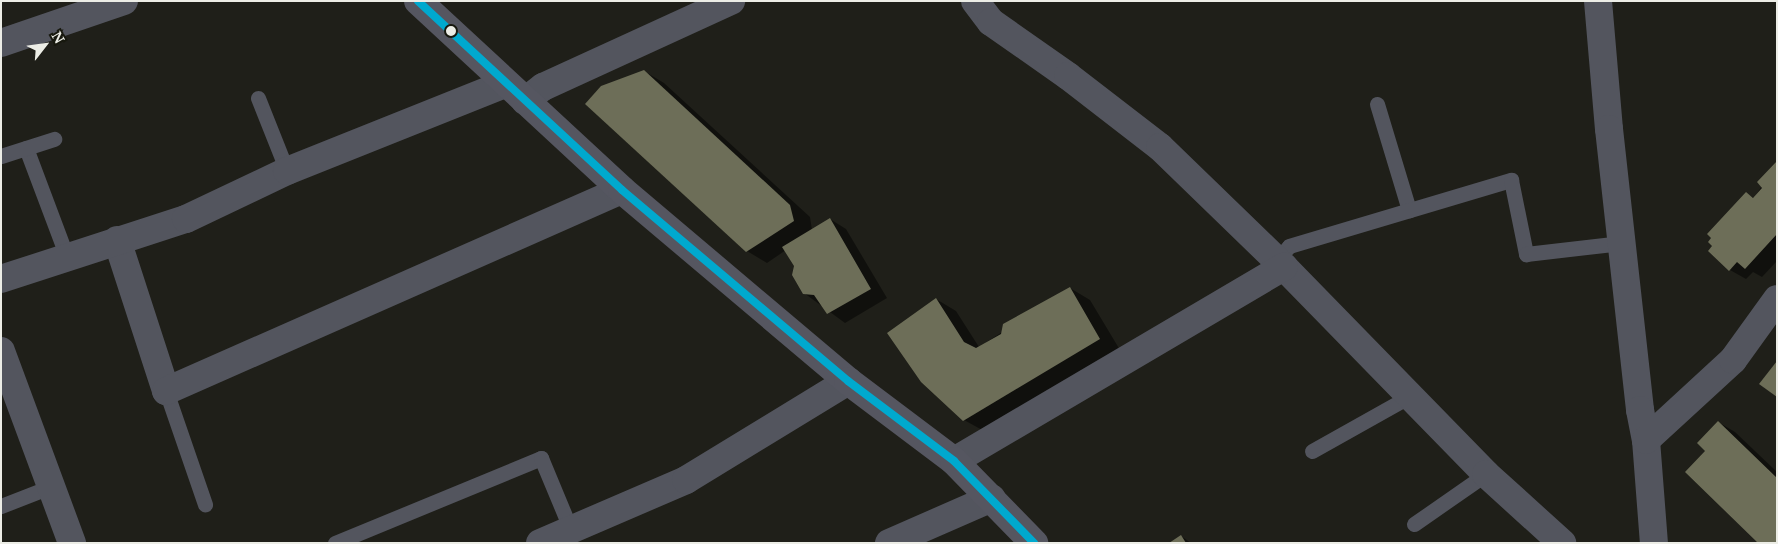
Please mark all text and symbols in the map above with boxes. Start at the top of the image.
north arrow [20,20,70,70]
unlabelled marker [446,26,456,36]
text: N [47,28,69,47]

